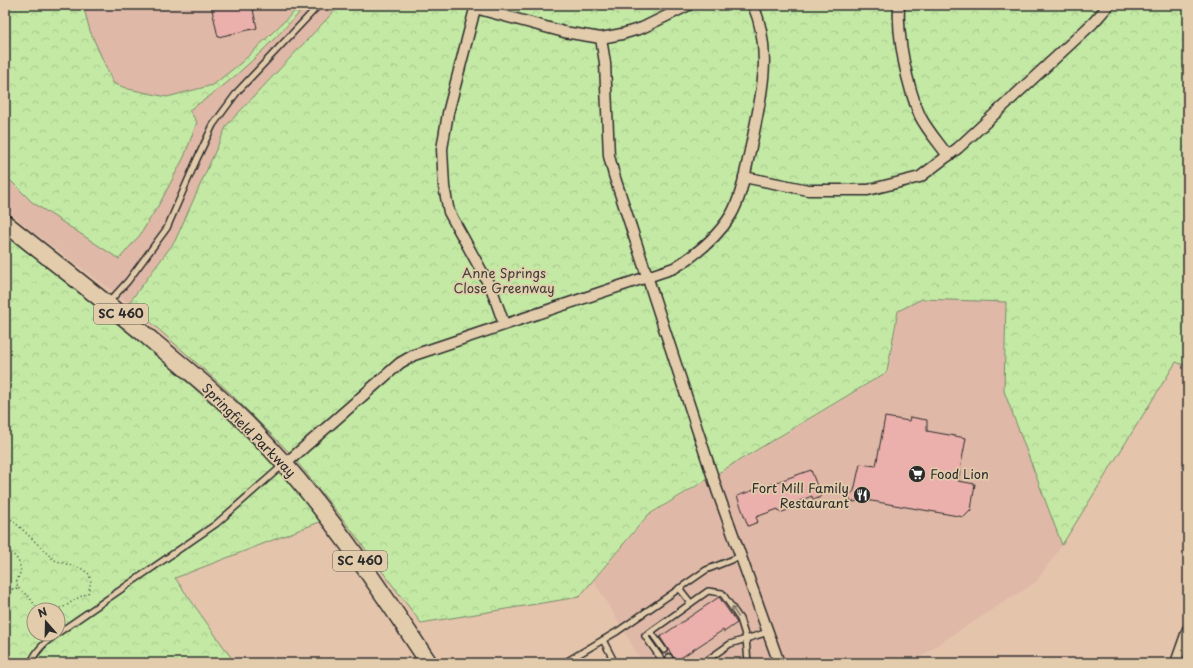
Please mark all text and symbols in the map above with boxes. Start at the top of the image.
park label: Anne Springs Close Greenway [453,263,555,297]
road number: SC 460 [94,304,148,324]
street label: Springfield Parkway [198,378,301,481]
supermarket icon: Food Lion [907,464,927,484]
place label: Food Lion [930,464,989,483]
place label: Fort Mill Family Restaurant [752,478,849,512]
restaurant icon: Fort Mill Family Restaurant [852,485,872,505]
road number: SC 460 [333,551,387,571]
north arrow [26,602,66,642]
text: N [35,603,50,622]
one-way arrow [731,607,739,618]

